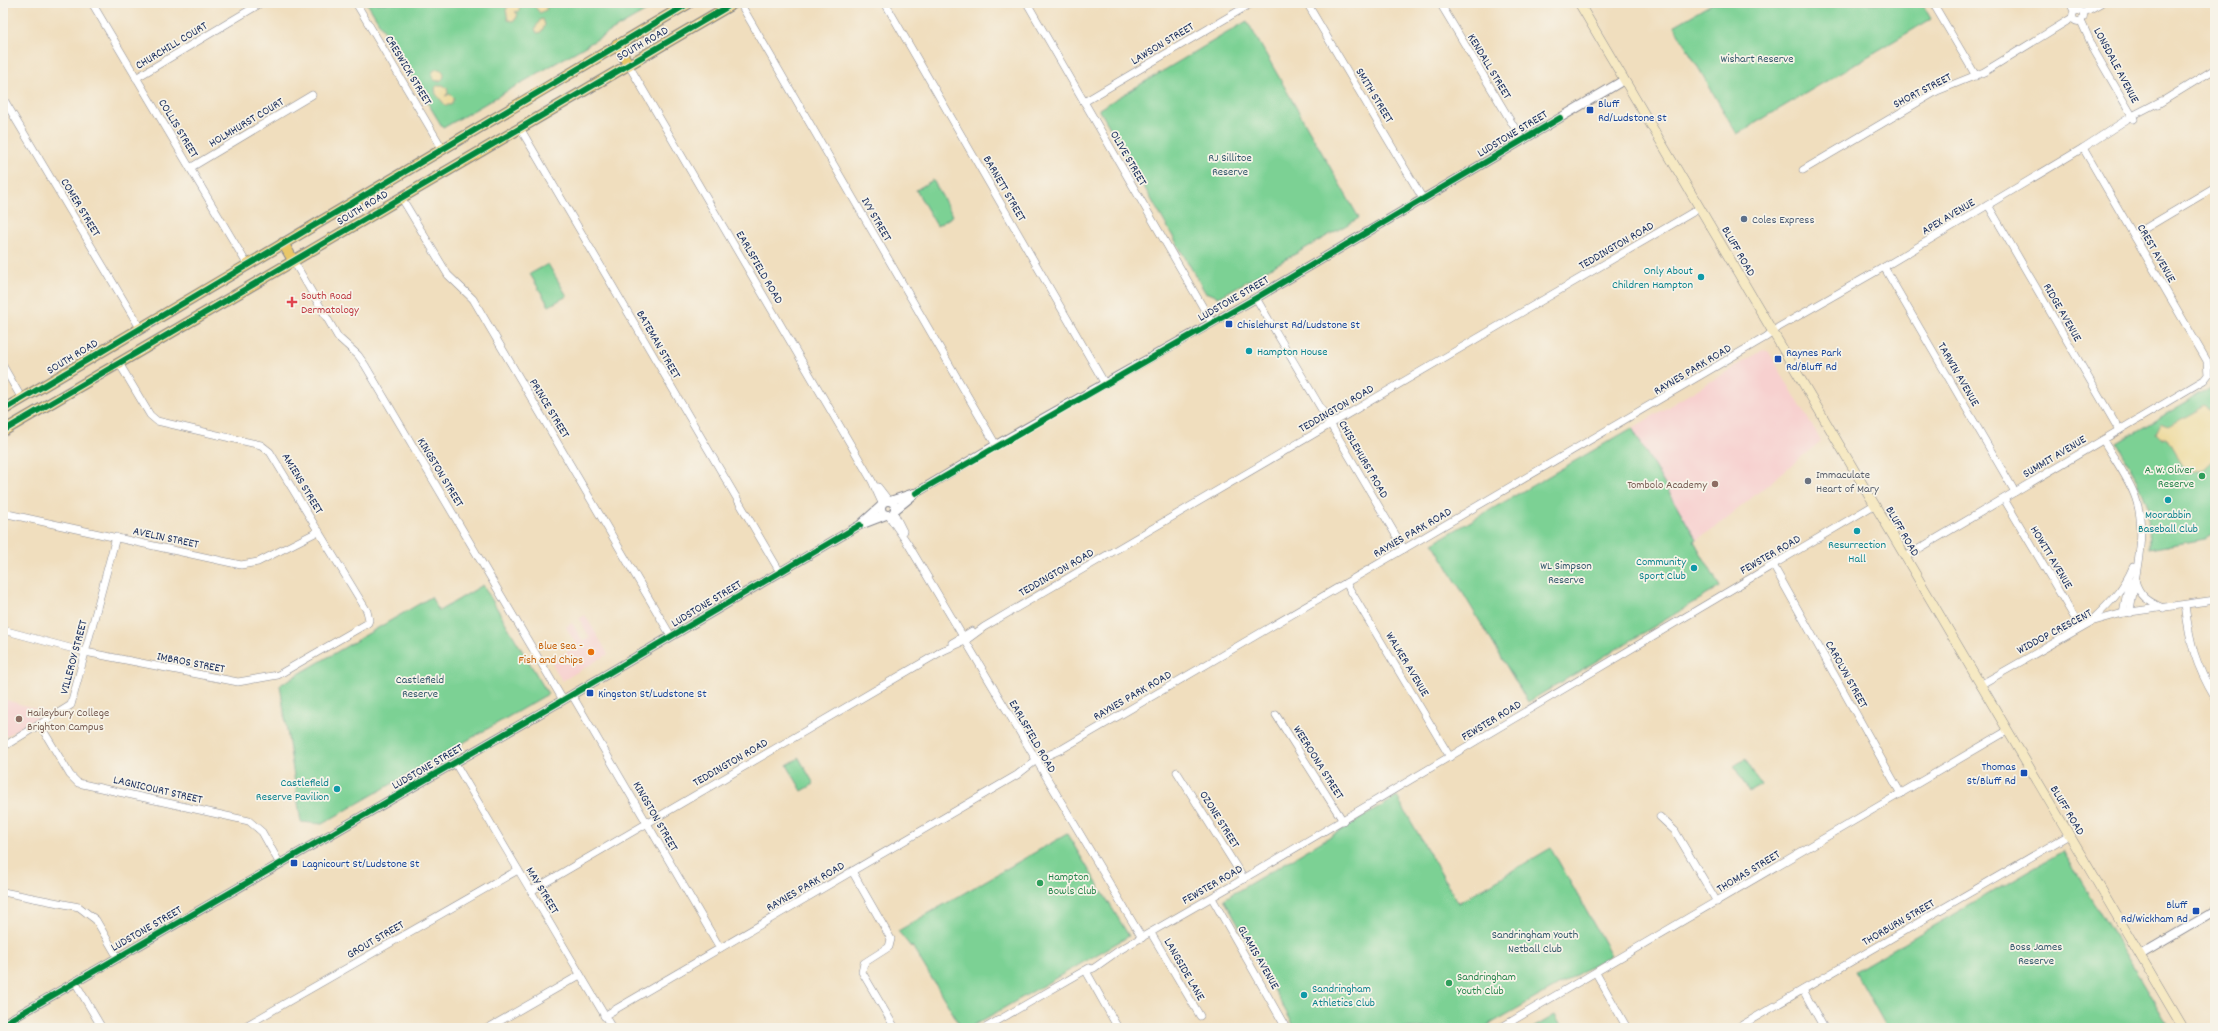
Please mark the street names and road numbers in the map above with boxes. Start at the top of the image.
street label: CHURCHILL COURT [133,18,211,75]
street label: LAWSON STREET [1128,19,1198,70]
street label: SOUTH ROAD [614,23,672,66]
street label: LONSDALE AVENUE [2089,25,2143,107]
street label: KENDALL STREET [1462,31,1515,103]
street label: CRESWICK STREET [380,33,435,109]
street label: SMITH STREET [1351,65,1397,127]
street label: SHORT STREET [1891,69,1955,113]
street label: HOLMHURST COURT [206,94,288,152]
street label: COLLIS STREET [153,96,202,162]
street label: LUDSTONE STREET [1474,106,1551,162]
street label: OLIVE STREET [1105,128,1150,190]
street label: BARNETT STREET [978,153,1030,225]
street label: COMER STREET [56,175,104,240]
street label: SOUTH ROAD [334,186,392,230]
street label: APEX AVENUE [1919,194,1979,240]
street label: IVY STREET [856,195,895,245]
street label: TEDDINGTON ROAD [1576,218,1657,275]
street label: CREST AVENUE [2132,221,2180,287]
street label: BLUFF ROAD [1717,224,1759,280]
street label: EARLSFIELD ROAD [731,228,787,307]
street label: LUDSTONE STREET [1195,272,1273,327]
street label: RIDGE AVENUE [2038,280,2086,346]
street label: BATEMAN STREET [631,307,684,382]
street label: SOUTH ROAD [44,335,102,379]
street label: RAYNES PARK ROAD [1651,340,1735,400]
street label: TARWIN AVENUE [1932,340,1983,410]
street label: PRINCE STREET [524,376,573,442]
street label: TEDDINGTON ROAD [1296,381,1377,438]
street label: CHISLEHURST ROAD [1333,418,1392,502]
street label: SUMMIT AVENUE [2020,431,2090,483]
street label: KINGSTON STREET [412,435,467,511]
street label: AMIENS STREET [277,450,327,518]
street label: RAYNES PARK ROAD [1370,504,1455,563]
street label: BLUFF ROAD [1881,504,1923,560]
street label: AVELIN STREET [131,523,200,554]
street label: HOWITT AVENUE [2025,523,2077,593]
street label: FEWSTER ROAD [1737,531,1804,579]
street label: TEDDINGTON ROAD [1016,545,1097,602]
street label: LUDSTONE STREET [668,576,745,632]
street label: WIDDOP CRESCENT [2014,605,2095,659]
street label: VILLEROY STREET [56,618,93,696]
street label: WALKER AVENUE [1381,629,1433,701]
street label: CAROLYN STREET [1820,638,1871,712]
street label: IMBROS STREET [155,649,226,678]
street label: RAYNES PARK ROAD [1090,667,1175,726]
street label: EARLSFIELD ROAD [1004,697,1060,776]
street label: FEWSTER ROAD [1459,697,1525,746]
street label: WEEROONA STREET [1288,723,1347,803]
street label: TEDDINGTON ROAD [690,735,771,792]
street label: LUDSTONE STREET [389,740,467,795]
street label: LAGNICOURT STREET [112,772,204,809]
street label: KINGSTON STREET [628,778,682,855]
street label: BLUFF ROAD [2045,783,2088,839]
street label: OZONE STREET [1194,788,1243,852]
street label: THOMAS STREET [1714,847,1784,898]
street label: RAYNES PARK ROAD [763,858,848,917]
street label: FEWSTER ROAD [1179,861,1246,909]
street label: MAY STREET [521,864,563,918]
street label: THORBURN STREET [1859,896,1938,951]
street label: LUDSTONE STREET [108,902,186,957]
street label: GROUT STREET [344,917,408,964]
street label: GLAMIS AVENUE [1233,923,1283,993]
street label: LANGSIDE LANE [1159,935,1209,1005]

